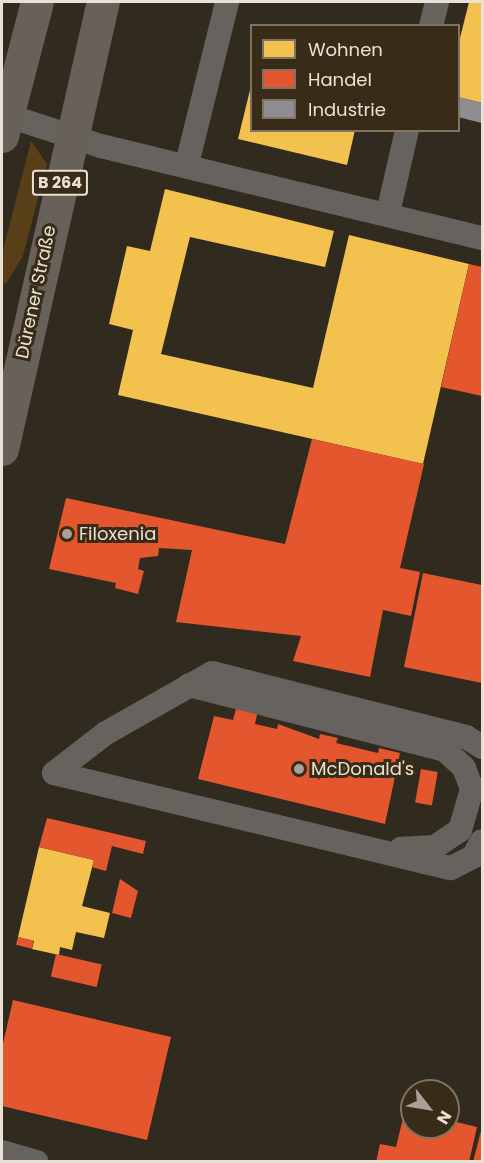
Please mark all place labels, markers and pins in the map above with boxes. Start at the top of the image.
place label: Filoxenia [79,523,156,545]
marker: Filoxenia [60,527,74,541]
place label: McDonald's [311,758,414,780]
marker: McDonald's [292,762,306,776]

